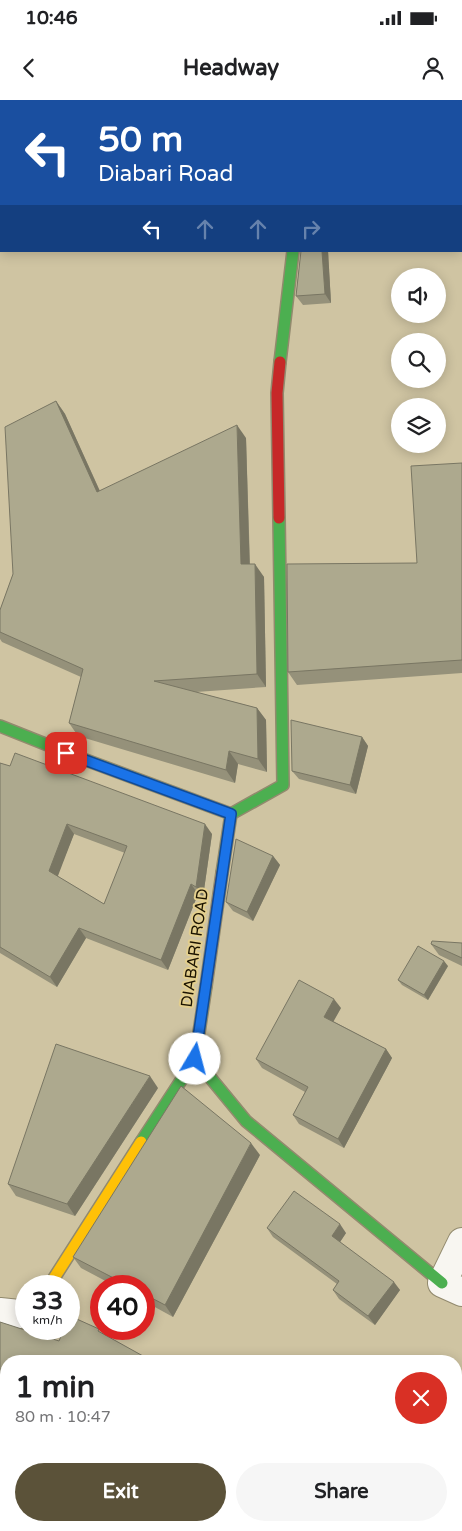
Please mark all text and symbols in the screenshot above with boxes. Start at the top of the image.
text: 10:46 [25,7,78,29]
icon: back [15,54,43,82]
icon: person [419,54,447,82]
text: Headway [183,55,279,81]
text: 50 m [98,119,183,161]
icon: left [15,120,80,185]
text: Diabari Road [98,161,233,187]
icon: left [138,215,166,243]
icon: ahead [191,215,219,243]
icon: ahead [244,215,272,243]
icon: right [297,215,325,243]
map controls [391,268,446,453]
button: sound [391,268,446,323]
button: search [391,333,446,388]
button: layers [391,398,446,453]
pin [45,732,87,774]
icon: arrive [52,739,80,767]
street label: DIABARI ROAD [177,887,213,1009]
position arrow [168,1032,220,1084]
speed limit sign: 40 [90,1275,155,1340]
text: 33 [32,1286,63,1316]
text: km/h [32,1313,63,1327]
text: 1 min [15,1369,95,1406]
button: close [395,1372,447,1424]
text: 80 m · 10:47 [15,1407,111,1427]
button: Exit [15,1463,226,1521]
button: Share [236,1463,447,1521]

